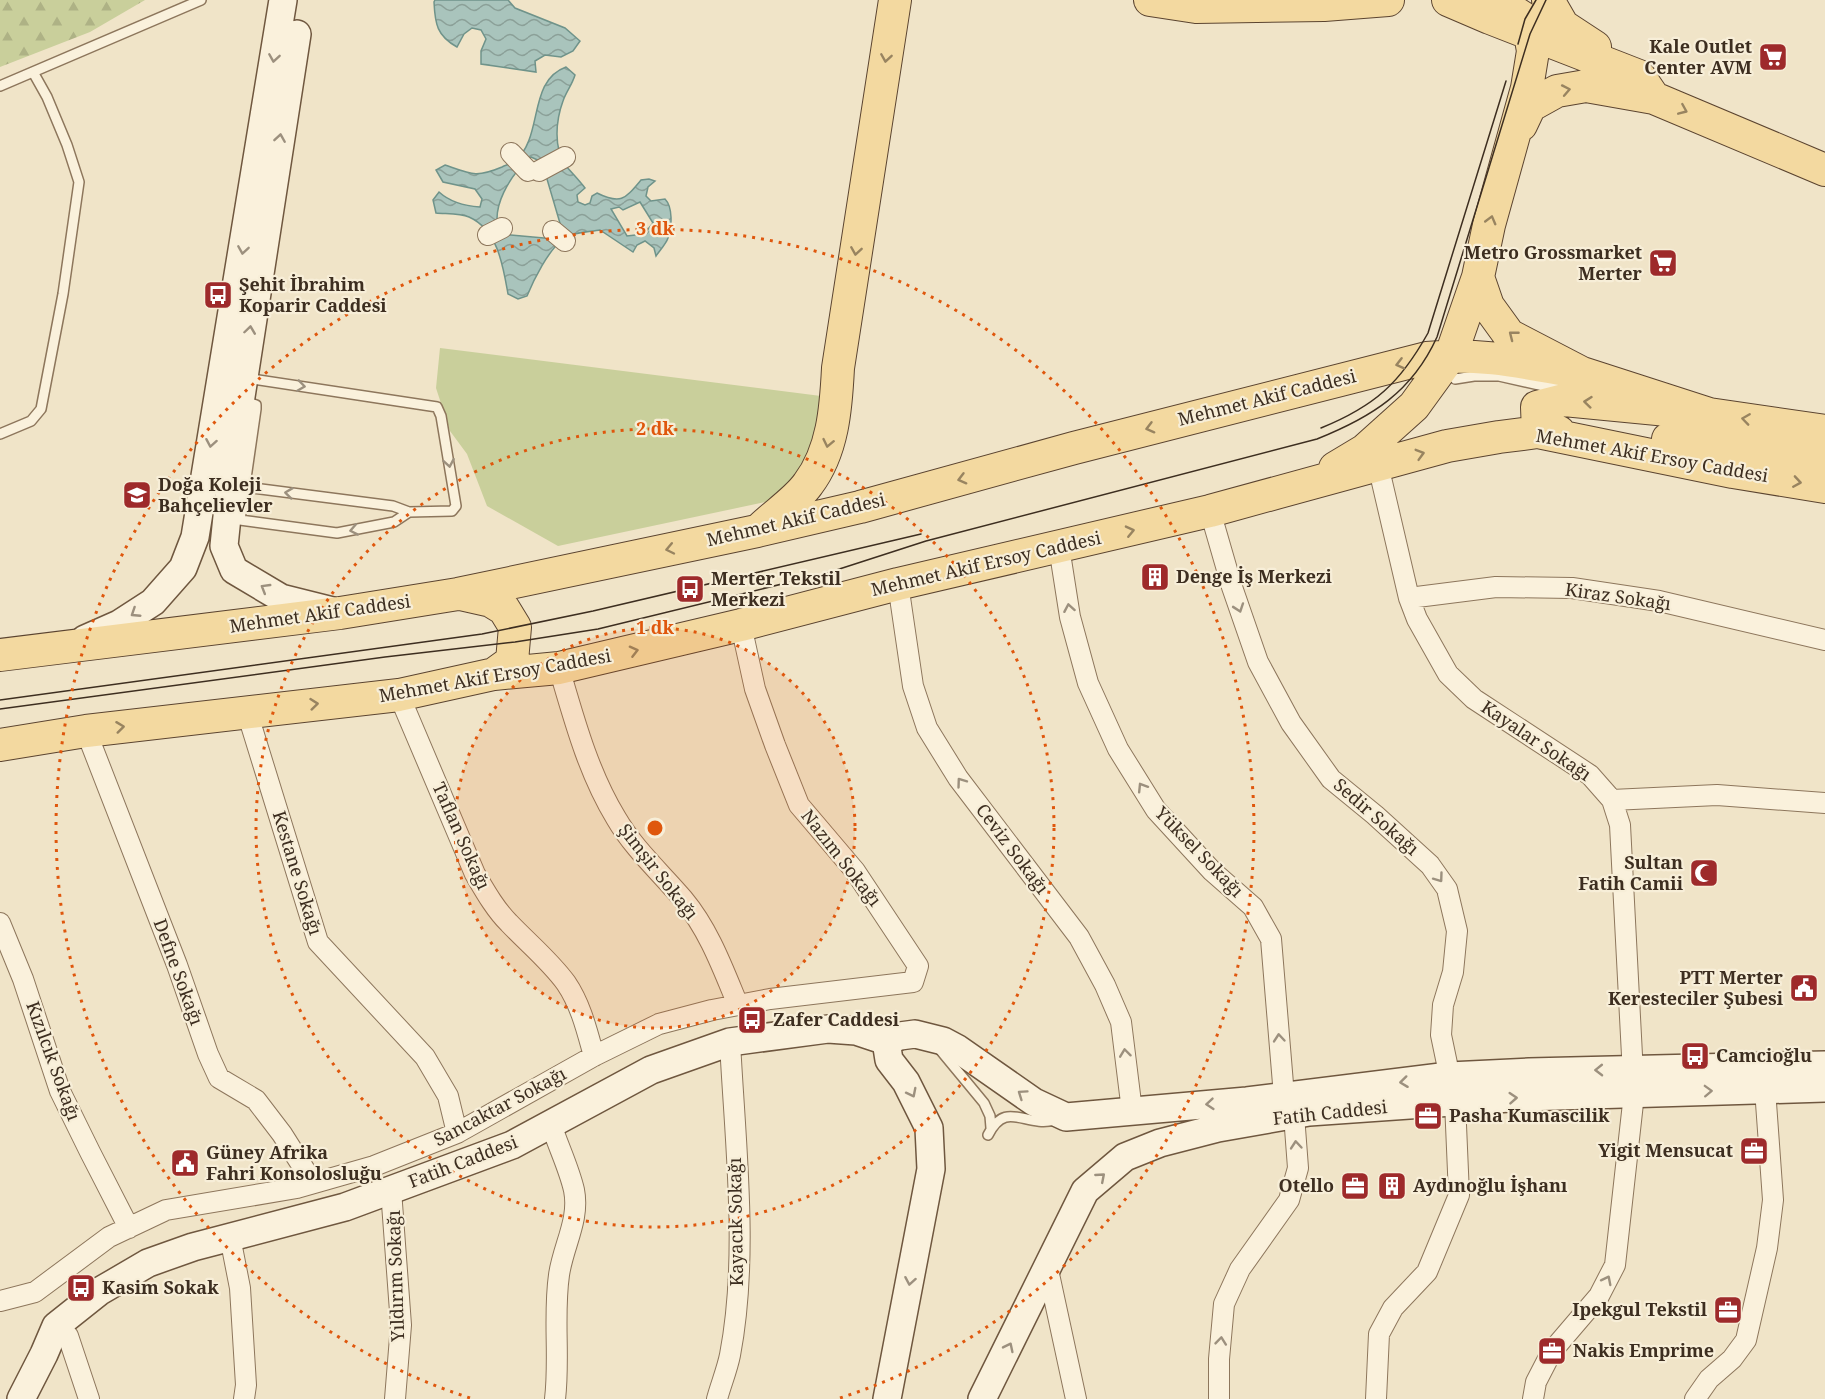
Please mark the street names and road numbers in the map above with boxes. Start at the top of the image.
street label: Mehmet Akif Caddesi [1175,363,1359,431]
street label: Mehmet Akif Ersoy Caddesi [1534,423,1770,487]
street label: Mehmet Akif Caddesi [704,487,888,551]
street label: Mehmet Akif Ersoy Caddesi [868,525,1103,601]
street label: Kiraz Sokağı [1564,577,1673,615]
street label: Mehmet Akif Caddesi [228,588,412,638]
street label: Mehmet Akif Ersoy Caddesi [377,643,613,707]
street label: Kayalar Sokağı [1477,694,1596,786]
street label: Sedir Sokağı [1329,773,1425,860]
street label: Taflan Sokağı [428,778,496,893]
street label: Ceviz Sokağı [971,798,1055,899]
street label: Yüksel Sokağı [1150,800,1249,902]
street label: Nazım Sokağı [796,804,887,911]
street label: Kestane Sokağı [268,808,328,938]
street label: Şimşir Sokağı [614,818,704,925]
street label: Defne Sokağı [149,915,209,1028]
street label: Kızılcık Sokağı [21,998,87,1124]
street label: Sancaktar Sokağı [429,1061,570,1151]
street label: Fatih Caddesi [1271,1094,1389,1130]
street label: Fatih Caddesi [405,1129,521,1193]
street label: Kayacık Sokağı [722,1157,748,1287]
street label: Yıldırım Sokağı [381,1210,409,1343]

